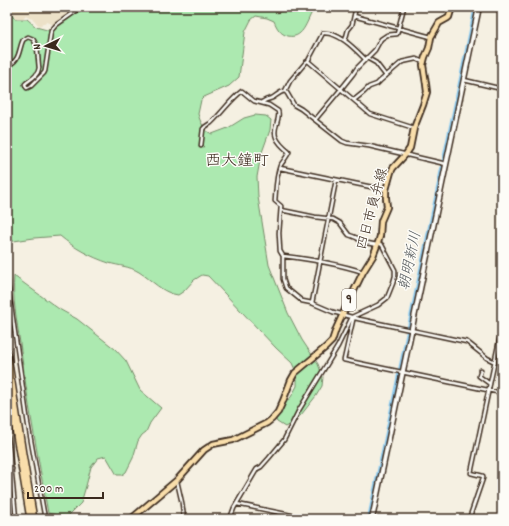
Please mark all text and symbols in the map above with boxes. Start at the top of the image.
north arrow [26,26,66,66]
text: N [30,43,46,50]
district label: 西大鐘町 [205,150,269,173]
street label: 四日市員弁線 [352,166,394,252]
water label: 朝明新川 [394,229,428,293]
road number: 9 [342,289,356,311]
scale bar [28,474,103,500]
text: 200 m [34,481,63,498]

